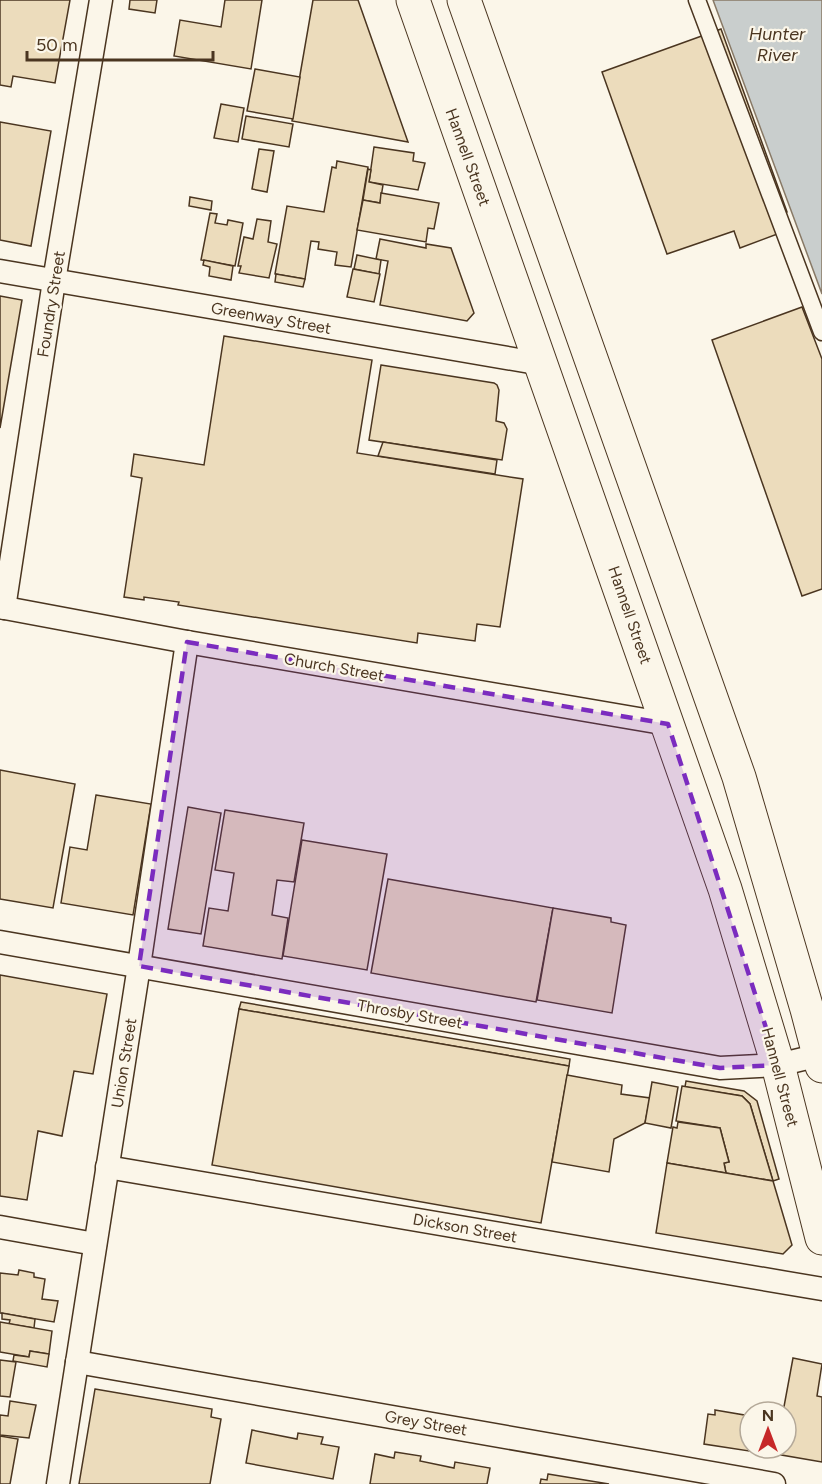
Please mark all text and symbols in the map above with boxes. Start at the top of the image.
water label: Hunter River [749,23,806,66]
scale bar [27,24,213,62]
text: 50 m [36,34,78,56]
street label: Hannell Street [442,106,494,208]
street label: Foundry Street [33,249,69,359]
street label: Greenway Street [210,298,332,338]
street label: Hannell Street [604,563,656,667]
street label: Church Street [283,649,385,685]
street label: Throsby Street [356,995,464,1033]
street label: Union Street [108,1017,140,1109]
street label: Hannell Street [758,1025,802,1129]
street label: Dickson Street [411,1209,519,1247]
north arrow [738,1400,798,1460]
street label: Grey Street [383,1406,469,1440]
text: N [762,1406,774,1425]

